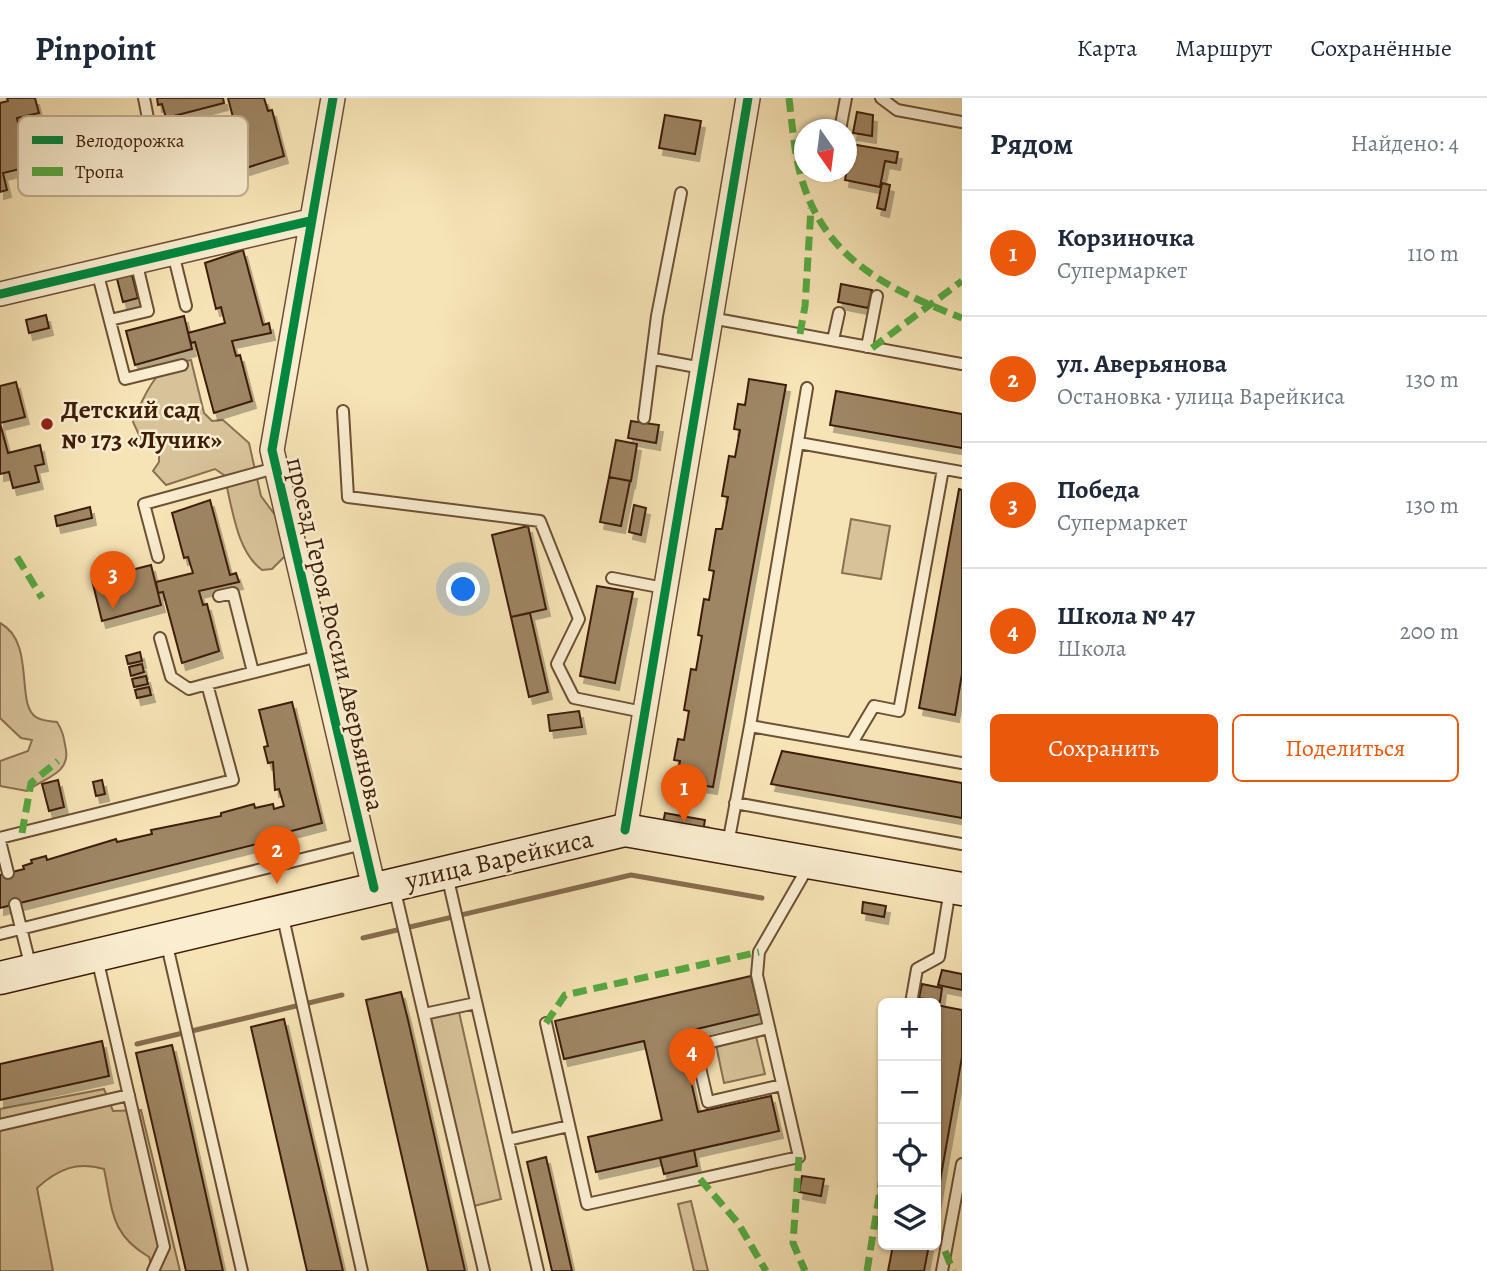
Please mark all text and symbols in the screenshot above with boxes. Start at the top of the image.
text: Pinpoint [35,26,156,71]
text: Карта [1077,32,1137,64]
text: Маршрут [1175,32,1273,64]
text: Сохранённые [1311,32,1452,64]
legend [18,116,248,196]
north arrow [794,119,857,182]
text: Рядом [990,124,1073,164]
text: Велодорожка [75,128,185,154]
text: Найдено: 4 [1351,128,1459,159]
text: Тропа [75,159,124,185]
text: Корзиночка [1057,220,1195,255]
text: 1 [1009,238,1017,269]
text: 110 m [1407,238,1459,269]
text: Супермаркет [1057,255,1188,286]
text: ул. Аверьянова [1057,346,1227,381]
text: 2 [1007,364,1019,395]
text: 130 m [1406,364,1459,395]
text: Остановка · улица Варейкиса [1057,381,1345,412]
place label: Детский сад № 173 «Лучик» [61,392,222,457]
marker: Детский сад № 173 «Лучик» [39,416,55,432]
street label: проезд Героя России Аверьянова [278,454,393,815]
text: Победа [1057,472,1140,507]
text: 3 [1008,490,1018,521]
text: 130 m [1406,490,1459,521]
text: Супермаркет [1057,507,1188,538]
pin: 3 [90,551,136,609]
your location [446,572,480,606]
text: Школа № 47 [1057,598,1195,633]
text: 4 [1008,616,1018,647]
text: 200 m [1400,616,1459,647]
text: Школа [1057,633,1126,664]
button: Сохранить [990,714,1218,782]
button: Поделиться [1232,714,1459,782]
pin: 1 [661,764,707,822]
street label: улица Варейкиса [401,821,596,898]
pin: 2 [254,826,300,884]
map controls [878,998,941,1250]
button: + [878,998,941,1061]
pin: 4 [669,1028,715,1086]
button: − [878,1061,941,1124]
button: locate [878,1124,941,1187]
button: layers [878,1187,941,1250]

